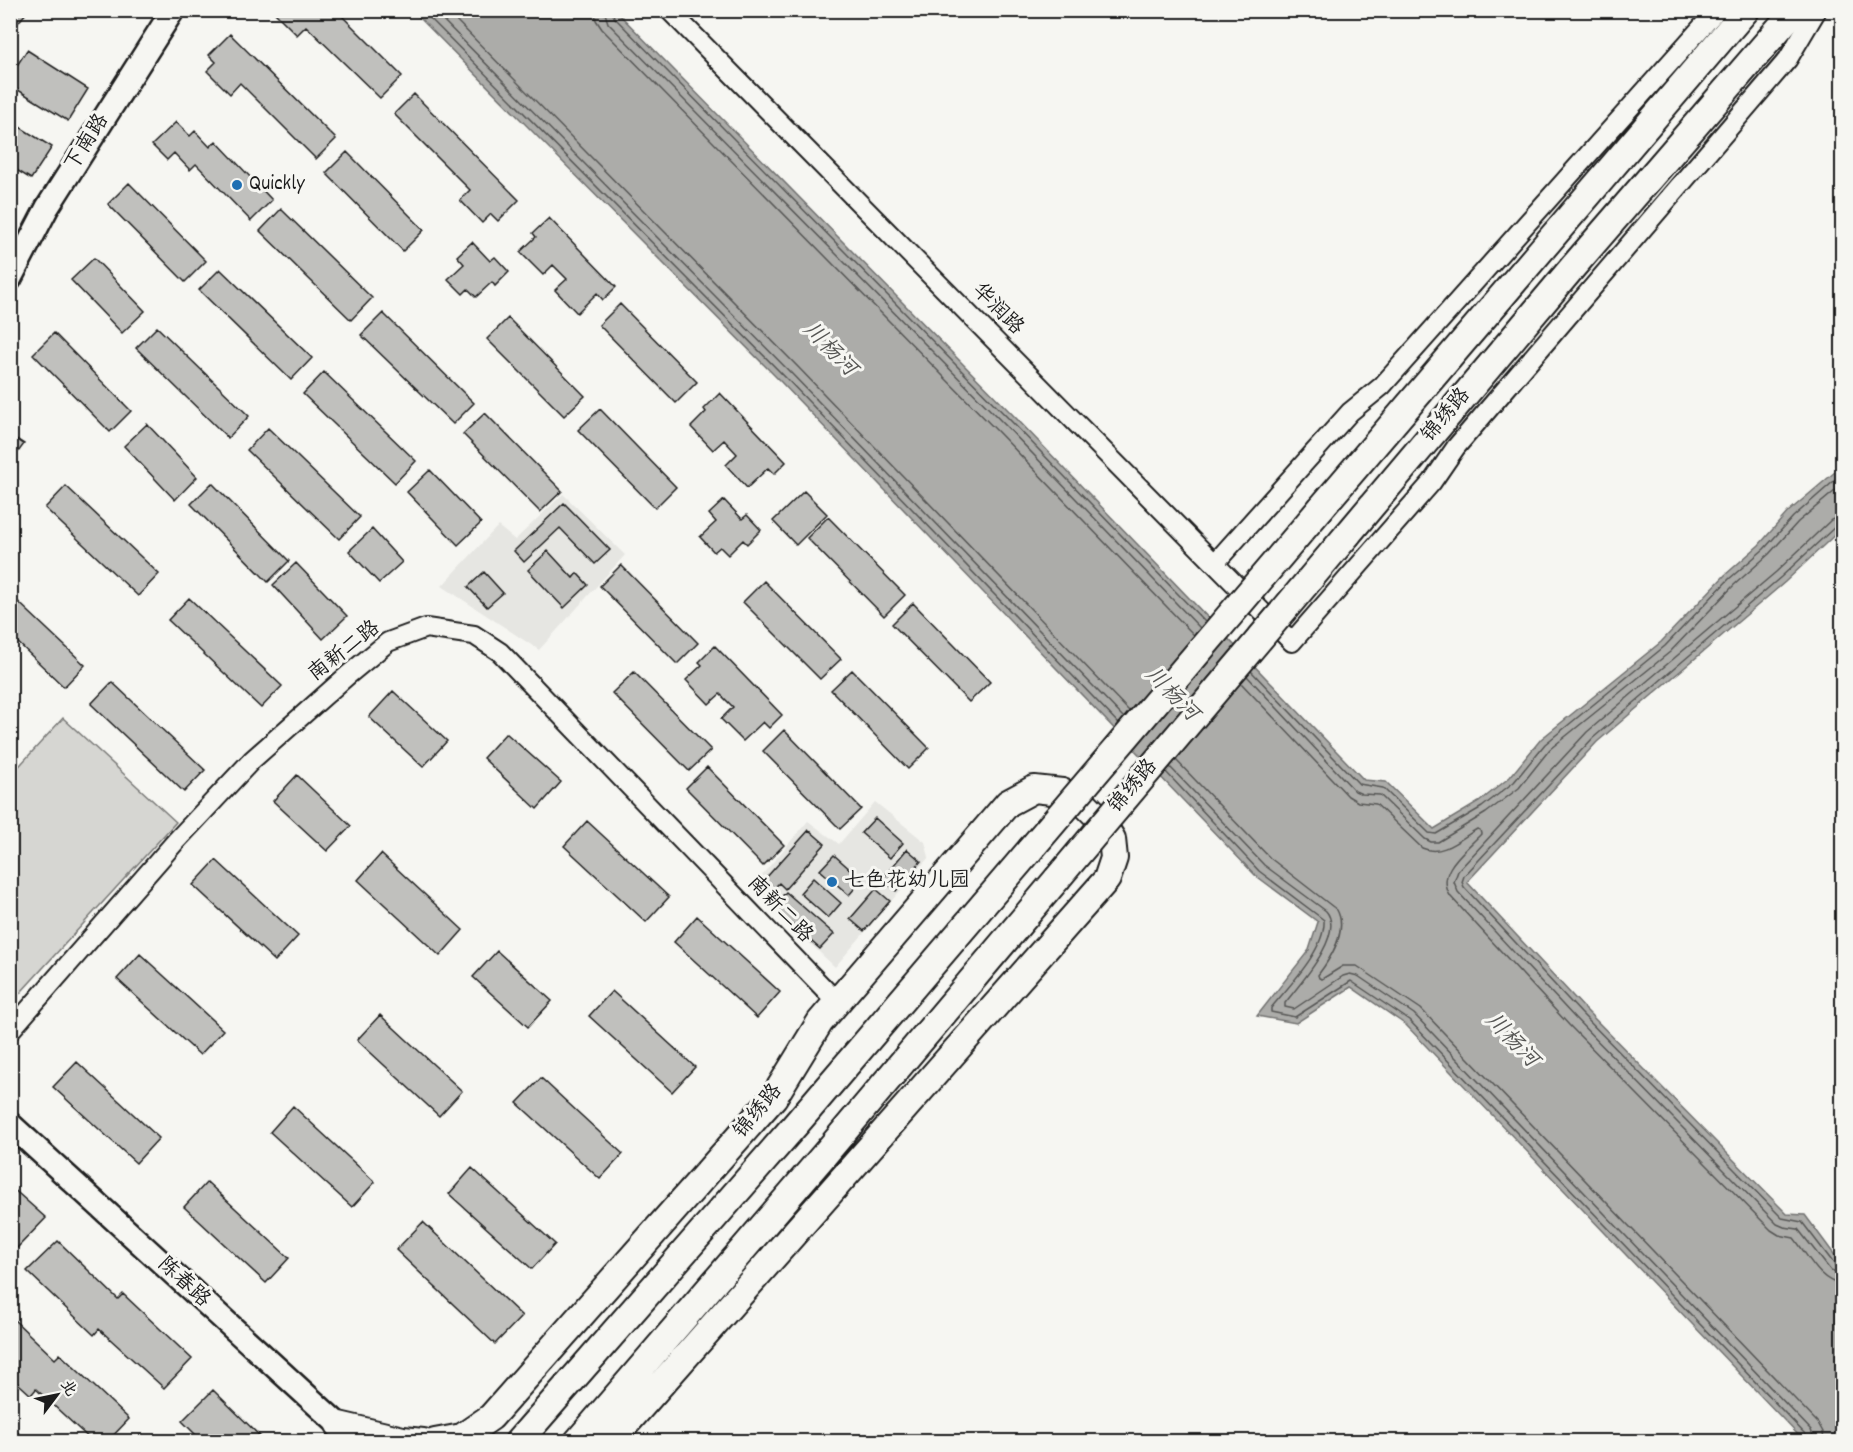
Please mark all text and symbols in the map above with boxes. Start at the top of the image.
street label: 下南路 [59,108,117,178]
place label: Quickly [249,170,305,200]
marker: Quickly [230,178,244,192]
street label: 华润路 [964,277,1030,343]
water label: 川杨河 [795,316,865,386]
street label: 锦绣路 [1415,382,1479,450]
street label: 南新二路 [303,614,387,690]
water label: 川杨河 [1137,661,1207,731]
street label: 锦绣路 [1102,753,1166,821]
place label: 七色花幼儿园 [844,867,970,897]
street label: 南新二路 [739,869,819,951]
marker: 七色花幼儿园 [825,875,839,889]
water label: 川杨河 [1477,1006,1547,1078]
street label: 锦绣路 [728,1078,790,1146]
street label: 陈春路 [150,1251,216,1315]
north arrow [27,1365,87,1425]
text: 北 [54,1375,82,1401]

